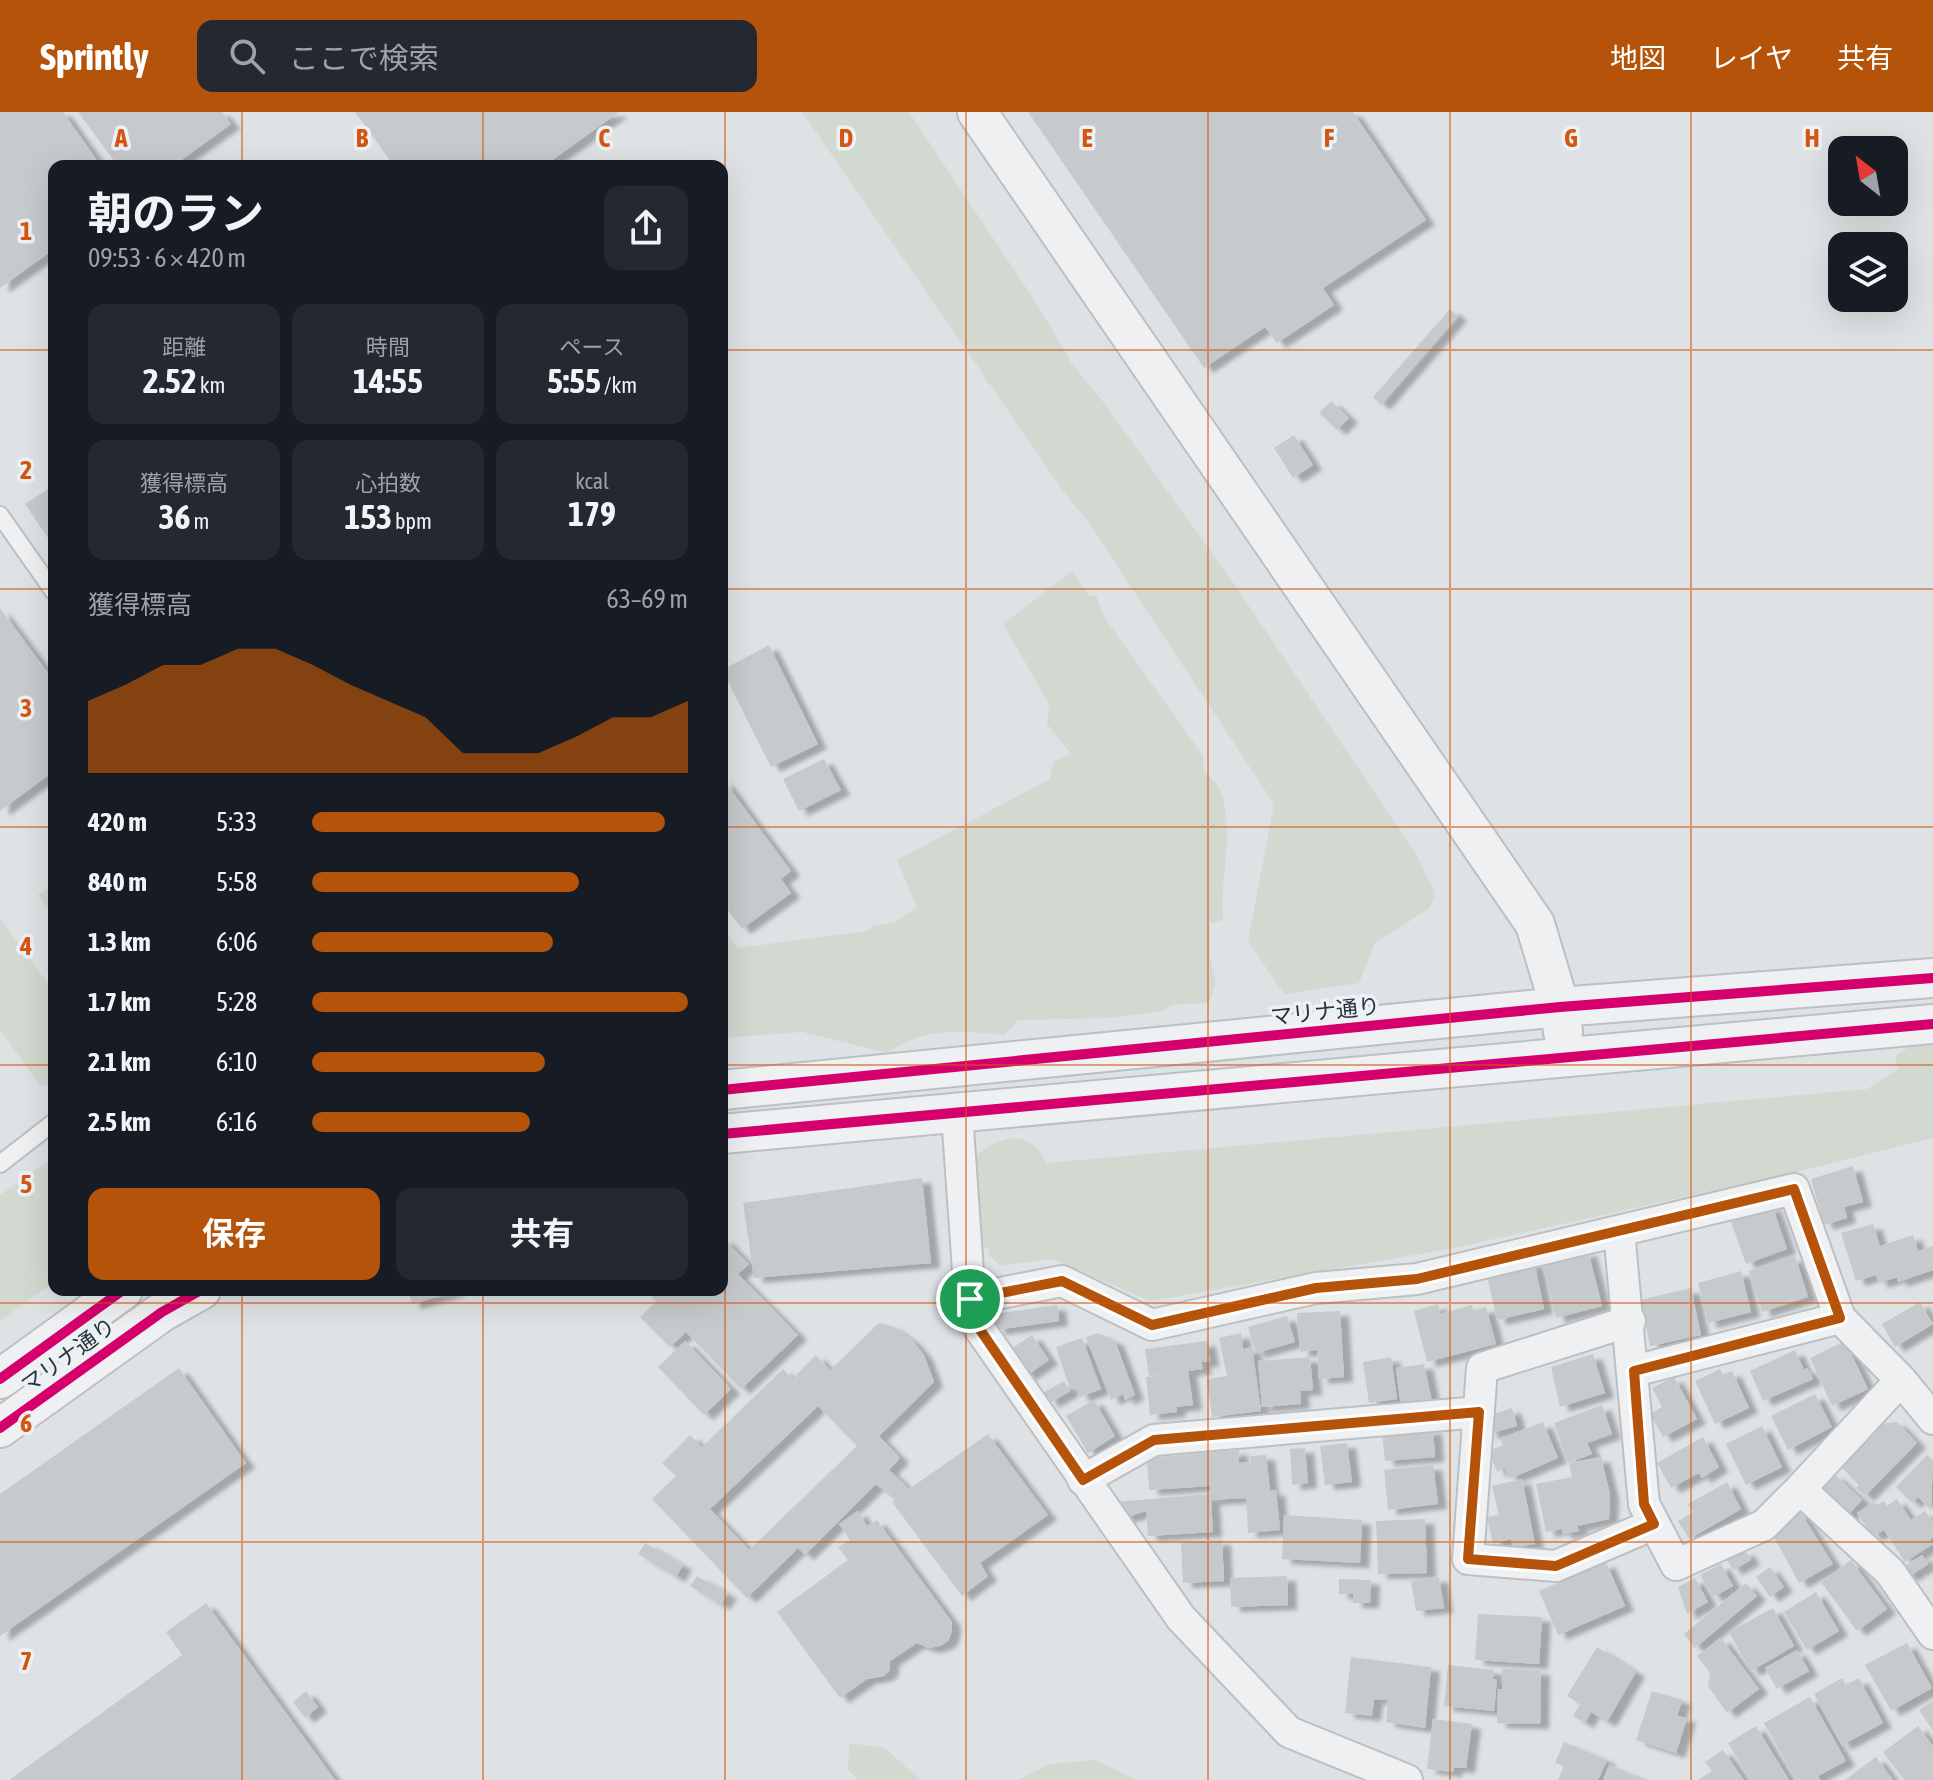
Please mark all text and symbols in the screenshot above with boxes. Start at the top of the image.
search box [197,20,757,92]
icon: search [225,34,269,78]
text: Sprintly [40,35,149,78]
text: ここで検索 [289,41,439,75]
text: 地図 [1610,42,1666,74]
text: レイヤ [1710,42,1793,74]
text: 共有 [1837,42,1893,74]
text: A [114,123,128,153]
text: B [356,123,369,153]
text: C [598,123,610,153]
text: D [839,123,853,153]
text: E [1081,123,1093,153]
text: F [1324,123,1335,153]
text: G [1564,123,1578,153]
text: H [1804,123,1820,153]
north arrow [1828,136,1908,216]
map controls [1828,136,1908,312]
button: share [604,186,688,270]
text: 朝のラン [88,188,264,238]
text: 1 [20,216,32,246]
button: layers [1828,232,1908,312]
text: 09:53 · 6 × 420 m [88,243,246,273]
text: 距離 [162,334,206,360]
text: 時間 [366,334,410,360]
text: ペース [560,334,624,360]
text: 2.52 [143,361,197,400]
text: 14:55 [353,361,423,400]
text: 5:55 [547,361,601,400]
text: km [197,372,225,398]
text: /km [601,372,637,398]
text: 2 [20,455,32,485]
text: kcal [575,468,609,494]
text: 獲得標高 [140,470,228,496]
text: 心拍数 [355,470,421,496]
text: 179 [568,494,616,533]
text: 36 [159,497,191,536]
text: 153 [344,497,392,536]
text: m [191,508,209,534]
text: bpm [392,508,432,534]
text: 63–69 m [606,584,688,614]
text: 獲得標高 [88,590,192,620]
text: 3 [20,693,32,723]
text: 420 m [88,807,147,837]
text: 5:33 [216,807,257,837]
text: 840 m [88,867,147,897]
text: 5:58 [216,867,257,897]
text: 1.3 km [88,927,151,957]
text: 6:06 [216,927,258,957]
text: 4 [19,931,32,961]
text: 1.7 km [88,987,151,1017]
text: 5:28 [216,987,257,1017]
street label: マリナ通り [1269,992,1381,1030]
text: 2.1 km [88,1047,151,1077]
text: 6:10 [216,1047,257,1077]
text: 2.5 km [88,1107,151,1137]
text: 6:16 [216,1107,257,1137]
text: 5 [20,1169,32,1199]
button: 保存 [88,1188,380,1280]
button: 共有 [396,1188,688,1280]
pin [936,1265,1004,1333]
icon: arrive [948,1277,992,1321]
street label: マリナ通り [16,1312,120,1398]
text: 6 [20,1408,32,1438]
text: 7 [20,1646,32,1676]

